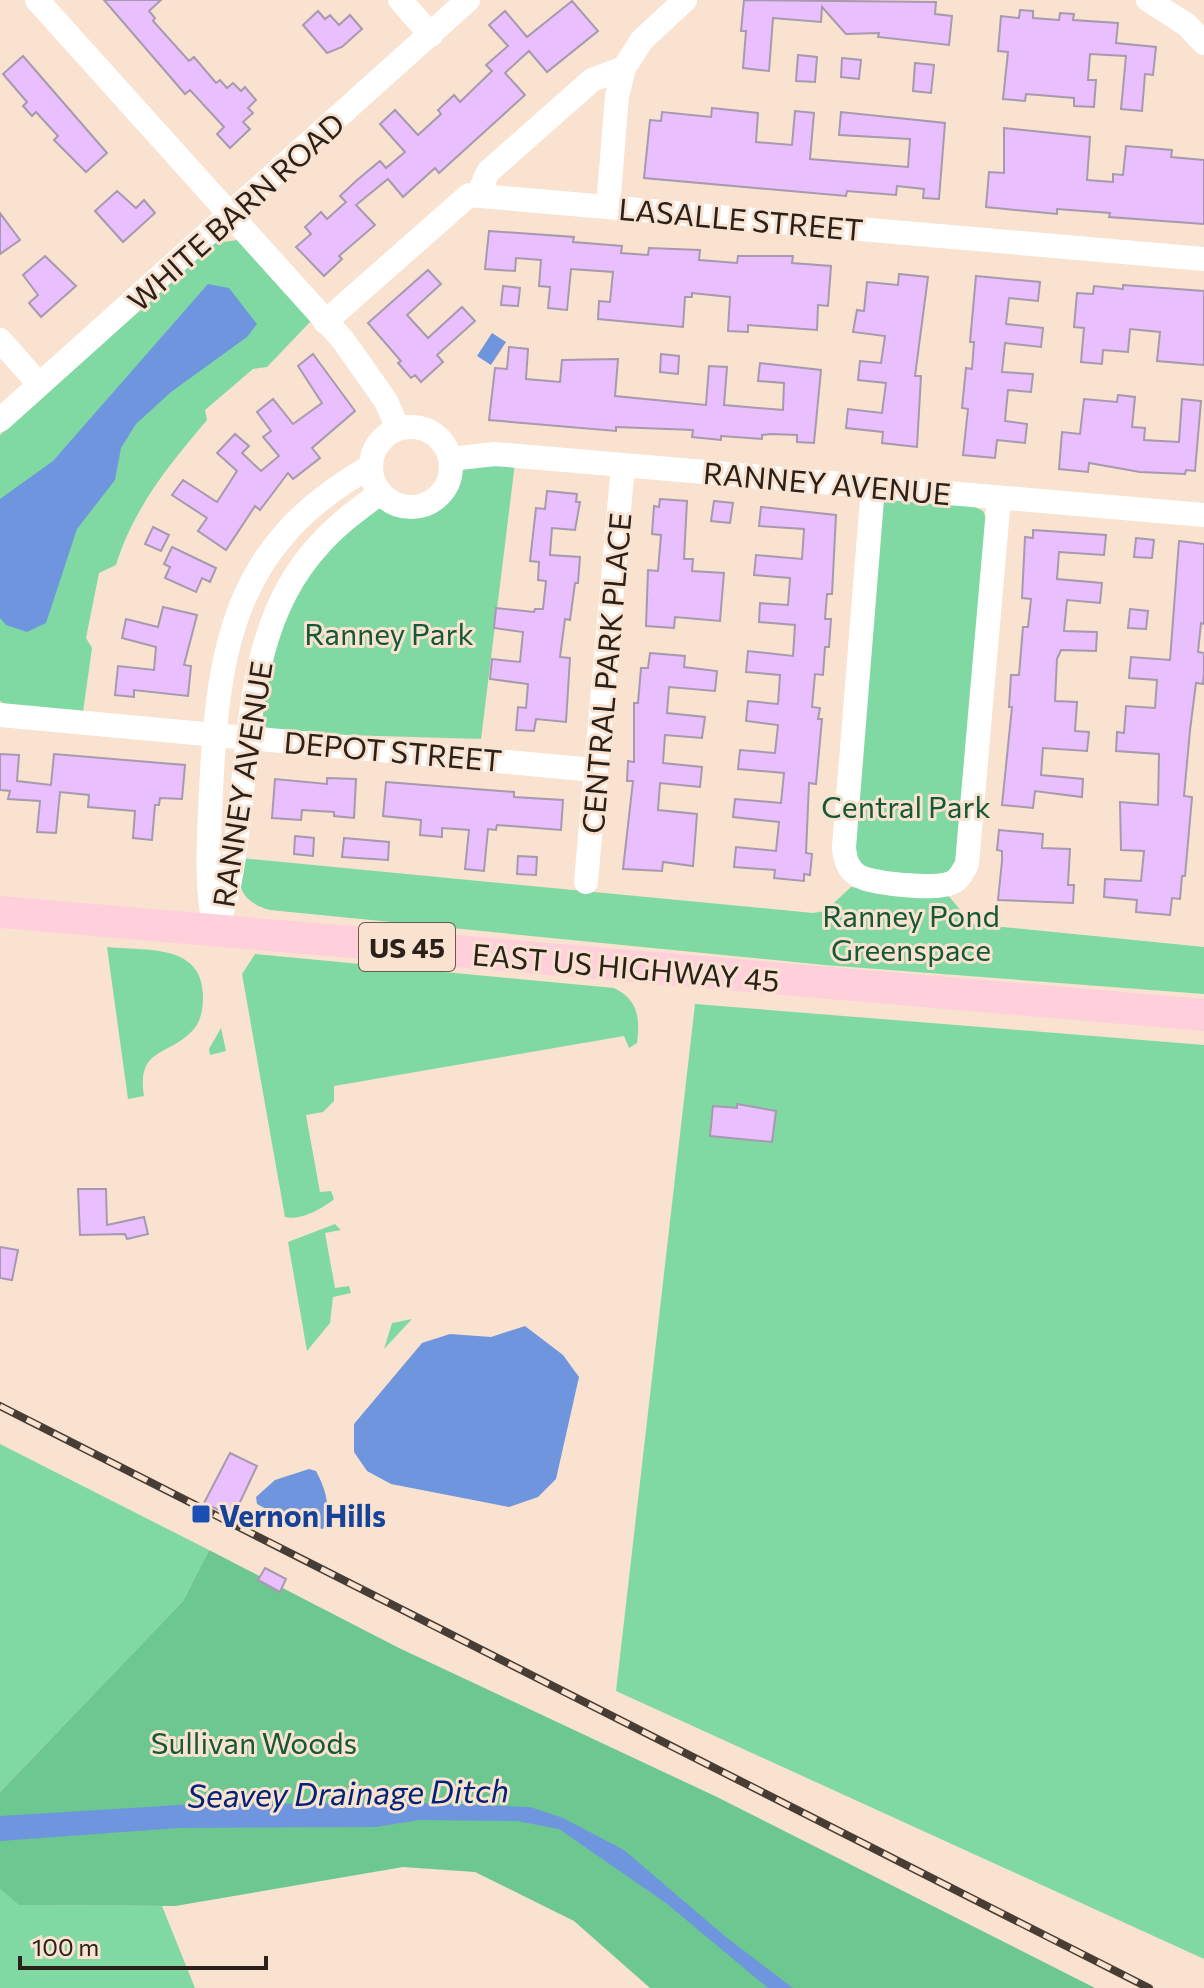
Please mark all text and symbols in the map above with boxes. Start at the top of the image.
street label: WHITE BARN ROAD [119,104,351,318]
street label: LASALLE STREET [617,189,865,247]
street label: RANNEY AVENUE [702,453,952,511]
street label: CENTRAL PARK PLACE [573,511,637,835]
park label: Ranney Park [304,614,474,651]
street label: RANNEY AVENUE [203,658,279,910]
street label: DEPOT STREET [282,722,504,778]
park label: Central Park [821,787,991,824]
park label: Ranney Pond Greenspace [822,896,1000,967]
road number: US 45 [359,923,455,971]
street label: EAST US HIGHWAY 45 [471,934,781,998]
place label: Vernon Hills [219,1496,386,1533]
marker: Vernon Hills [190,1503,212,1525]
park label: Sullivan Woods [151,1723,357,1760]
water label: Seavey Drainage Ditch [187,1769,509,1815]
scale bar [20,1920,266,1970]
text: 100 m [32,1932,99,1961]

